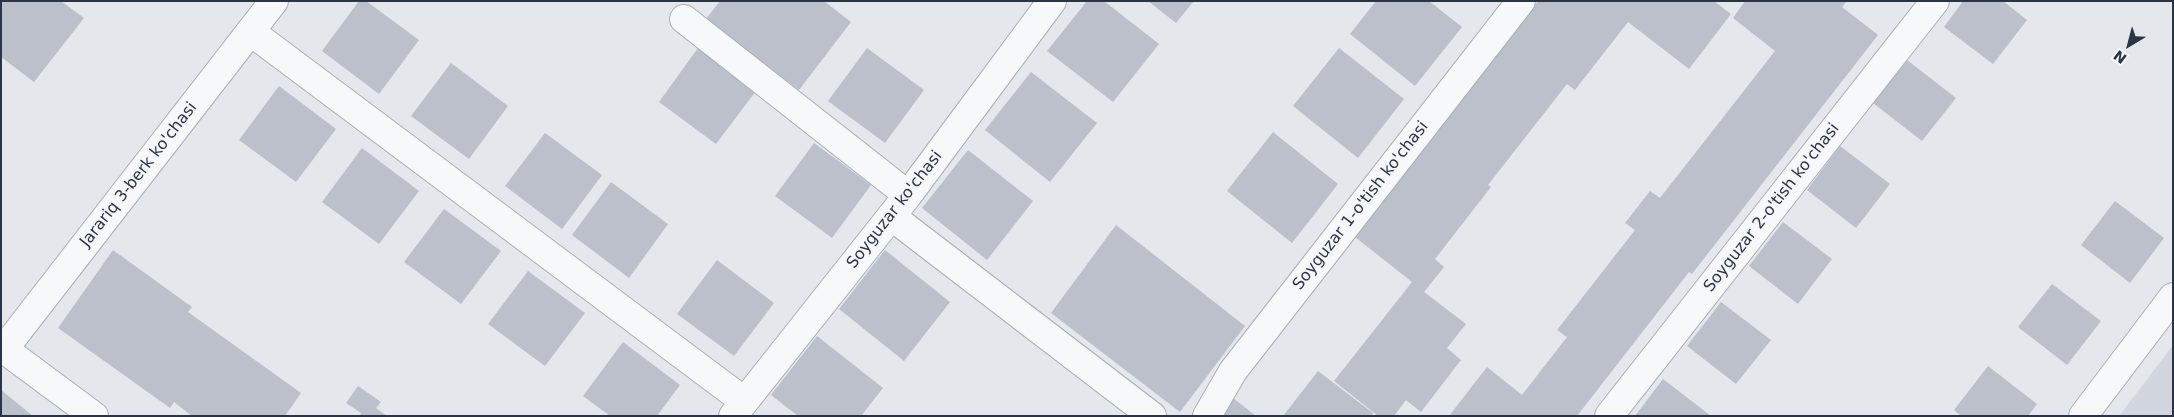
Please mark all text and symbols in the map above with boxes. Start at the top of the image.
north arrow [2104,20,2154,70]
text: N [2110,47,2129,67]
street label: Jarariq 3-berk ko'chasi [76,99,202,251]
street label: Soyguzar 1-o'tish ko'chasi [1289,118,1433,294]
street label: Soyguzar 2-o'tish ko'chasi [1700,120,1844,296]
street label: Soyguzar ko'chasi [843,147,947,273]

